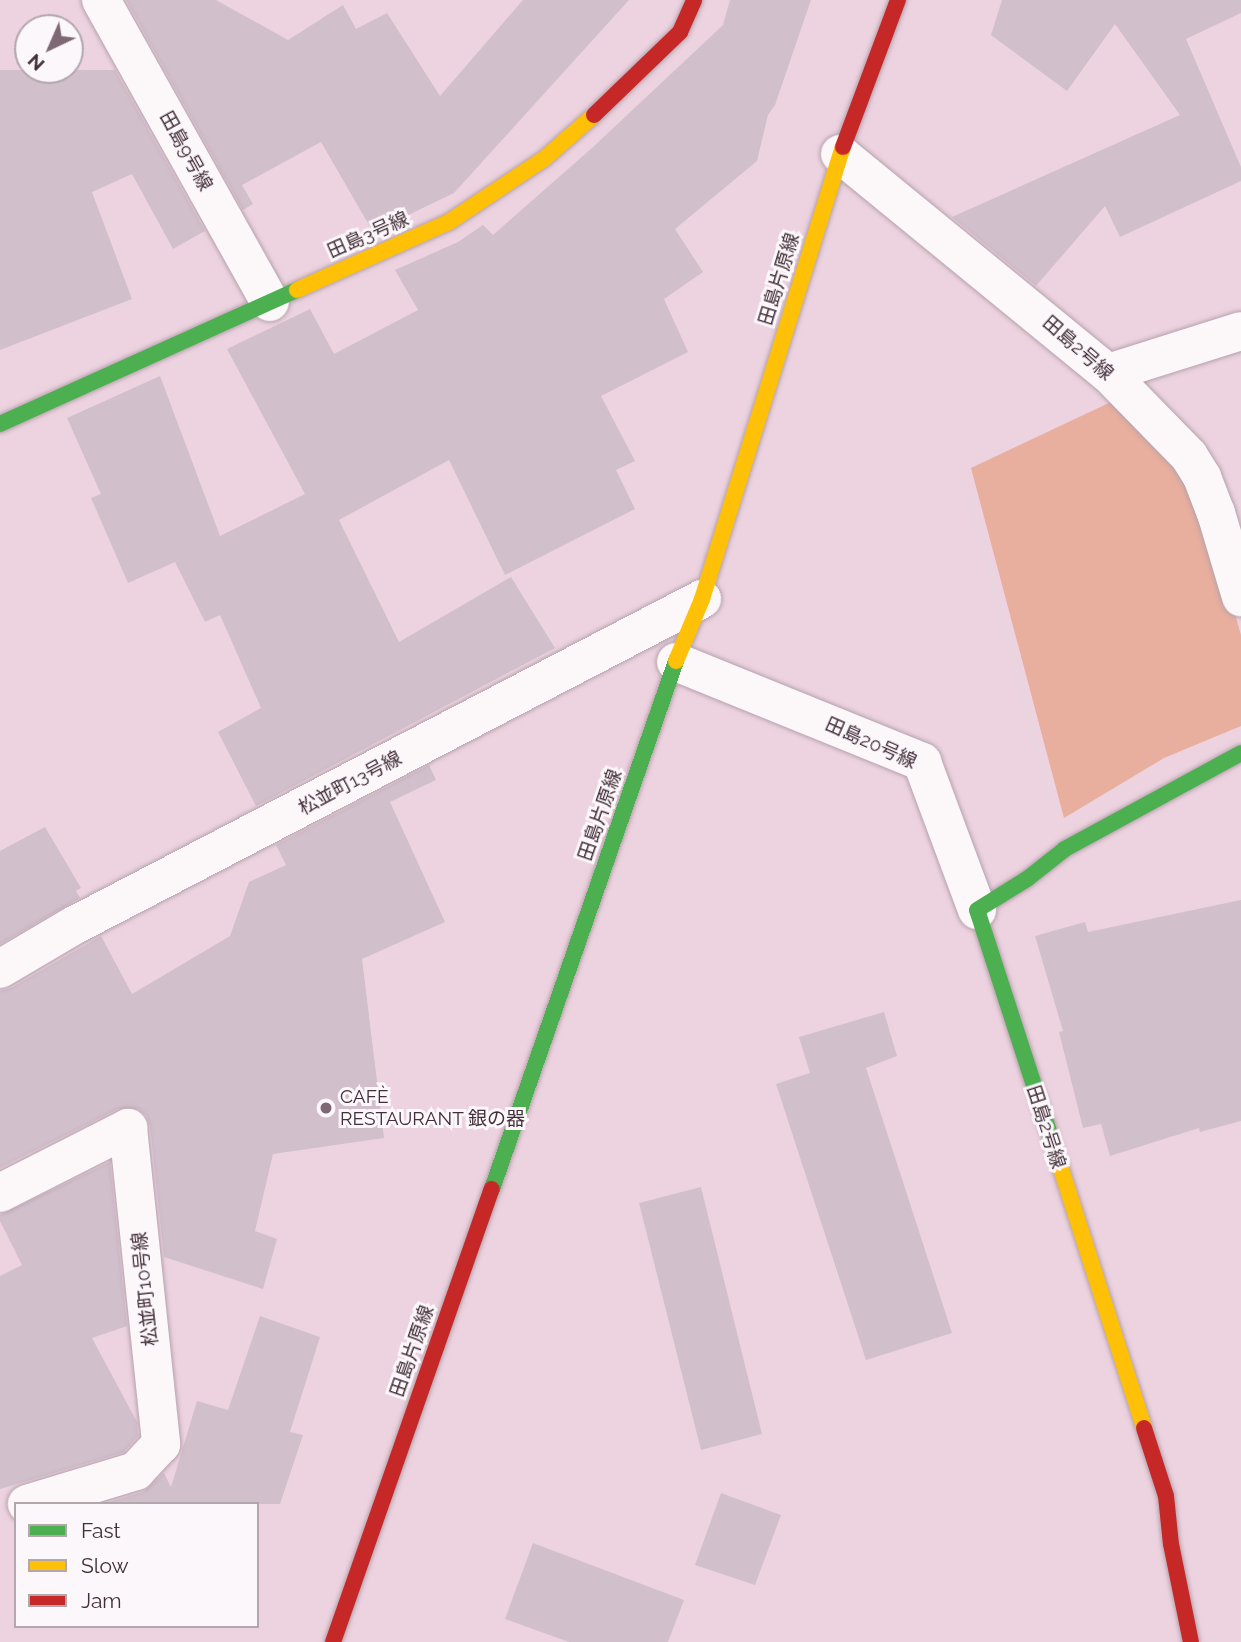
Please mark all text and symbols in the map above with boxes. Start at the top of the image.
north arrow [14,14,84,84]
text: N [23,50,49,76]
street label: 田島9号線 [155,107,217,195]
street label: 田島3号線 [324,207,412,263]
street label: 田島片原線 [754,230,804,328]
street label: 田島2号線 [1038,311,1118,385]
street label: 田島20号線 [822,713,920,773]
street label: 松並町13号線 [295,746,405,820]
street label: 田島片原線 [574,766,626,864]
street label: 田島2号線 [1022,1083,1070,1171]
place label: CAFÈ RESTAURANT 銀の器 [340,1086,526,1130]
marker: CAFÈ RESTAURANT 銀の器 [318,1100,334,1116]
street label: 松並町10号線 [128,1231,162,1347]
street label: 田島片原線 [386,1302,438,1400]
legend [14,1502,259,1628]
text: Fast [81,1518,121,1543]
text: Slow [81,1553,129,1578]
text: Jam [81,1588,122,1613]

